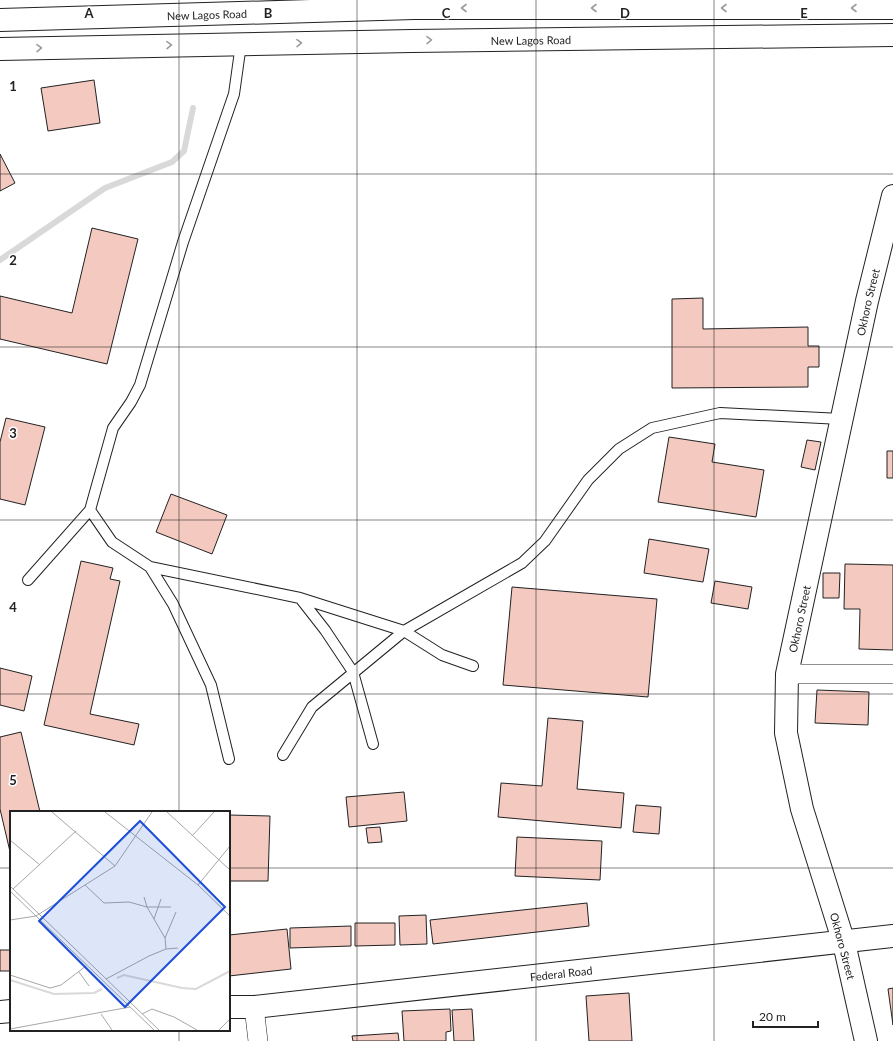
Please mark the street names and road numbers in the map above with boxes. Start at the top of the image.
street label: New Lagos Road [167,6,247,22]
street label: New Lagos Road [491,33,571,47]
street label: Okhoro Street [853,267,881,337]
street label: Okhoro Street [785,584,812,654]
street label: Okhoro Street [828,911,858,981]
street label: Federal Road [529,963,593,983]

